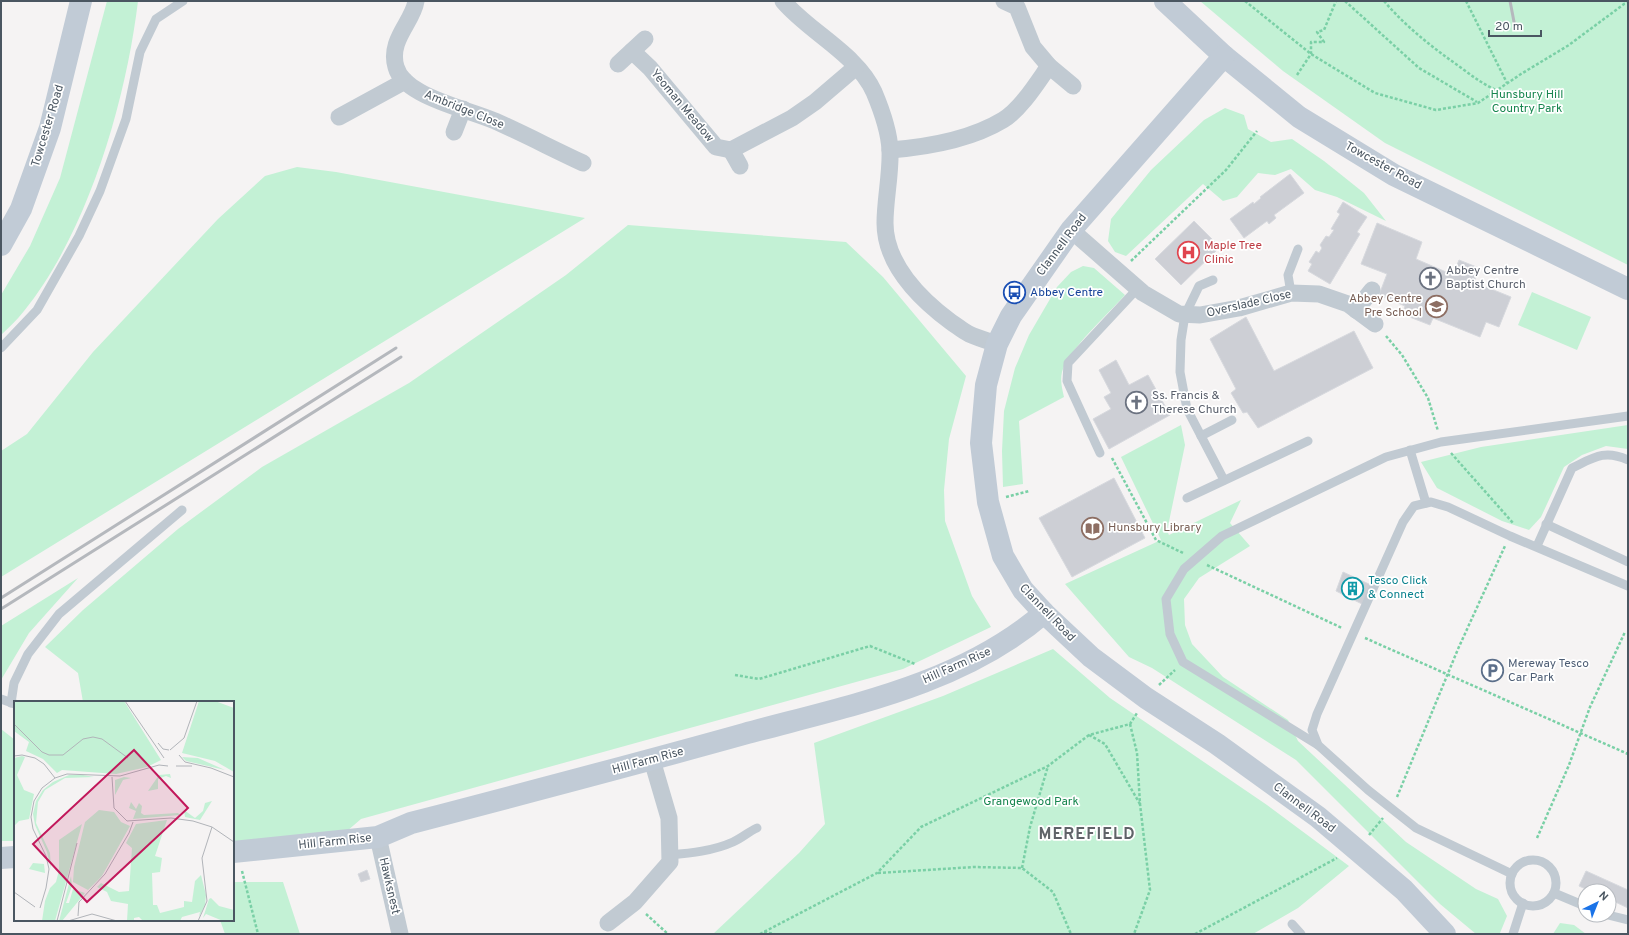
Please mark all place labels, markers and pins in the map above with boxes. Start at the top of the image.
place label: Maple Tree Clinic [1204,238,1262,268]
hospital icon: Maple Tree Clinic [1175,240,1201,266]
place label: Abbey Centre Baptist Church [1446,263,1526,293]
church icon: Abbey Centre Baptist Church [1417,265,1443,291]
bus stop icon: Abbey Centre [1001,280,1027,306]
place label: Abbey Centre [1030,285,1103,301]
place label: Abbey Centre Pre School [1349,291,1422,321]
school or university icon: Abbey Centre Pre School [1424,293,1450,319]
place label: Ss. Francis & Therese Church [1152,388,1236,418]
church icon: Ss. Francis & Therese Church [1123,390,1149,416]
library icon: Hunsbury Library [1079,515,1105,541]
place label: Hunsbury Library [1108,520,1202,536]
place label: Tesco Click & Connect [1368,573,1428,603]
building icon: Tesco Click & Connect [1340,575,1366,601]
place label: Mereway Tesco Car Park [1508,656,1589,686]
parking icon: Mereway Tesco Car Park [1480,658,1506,684]

